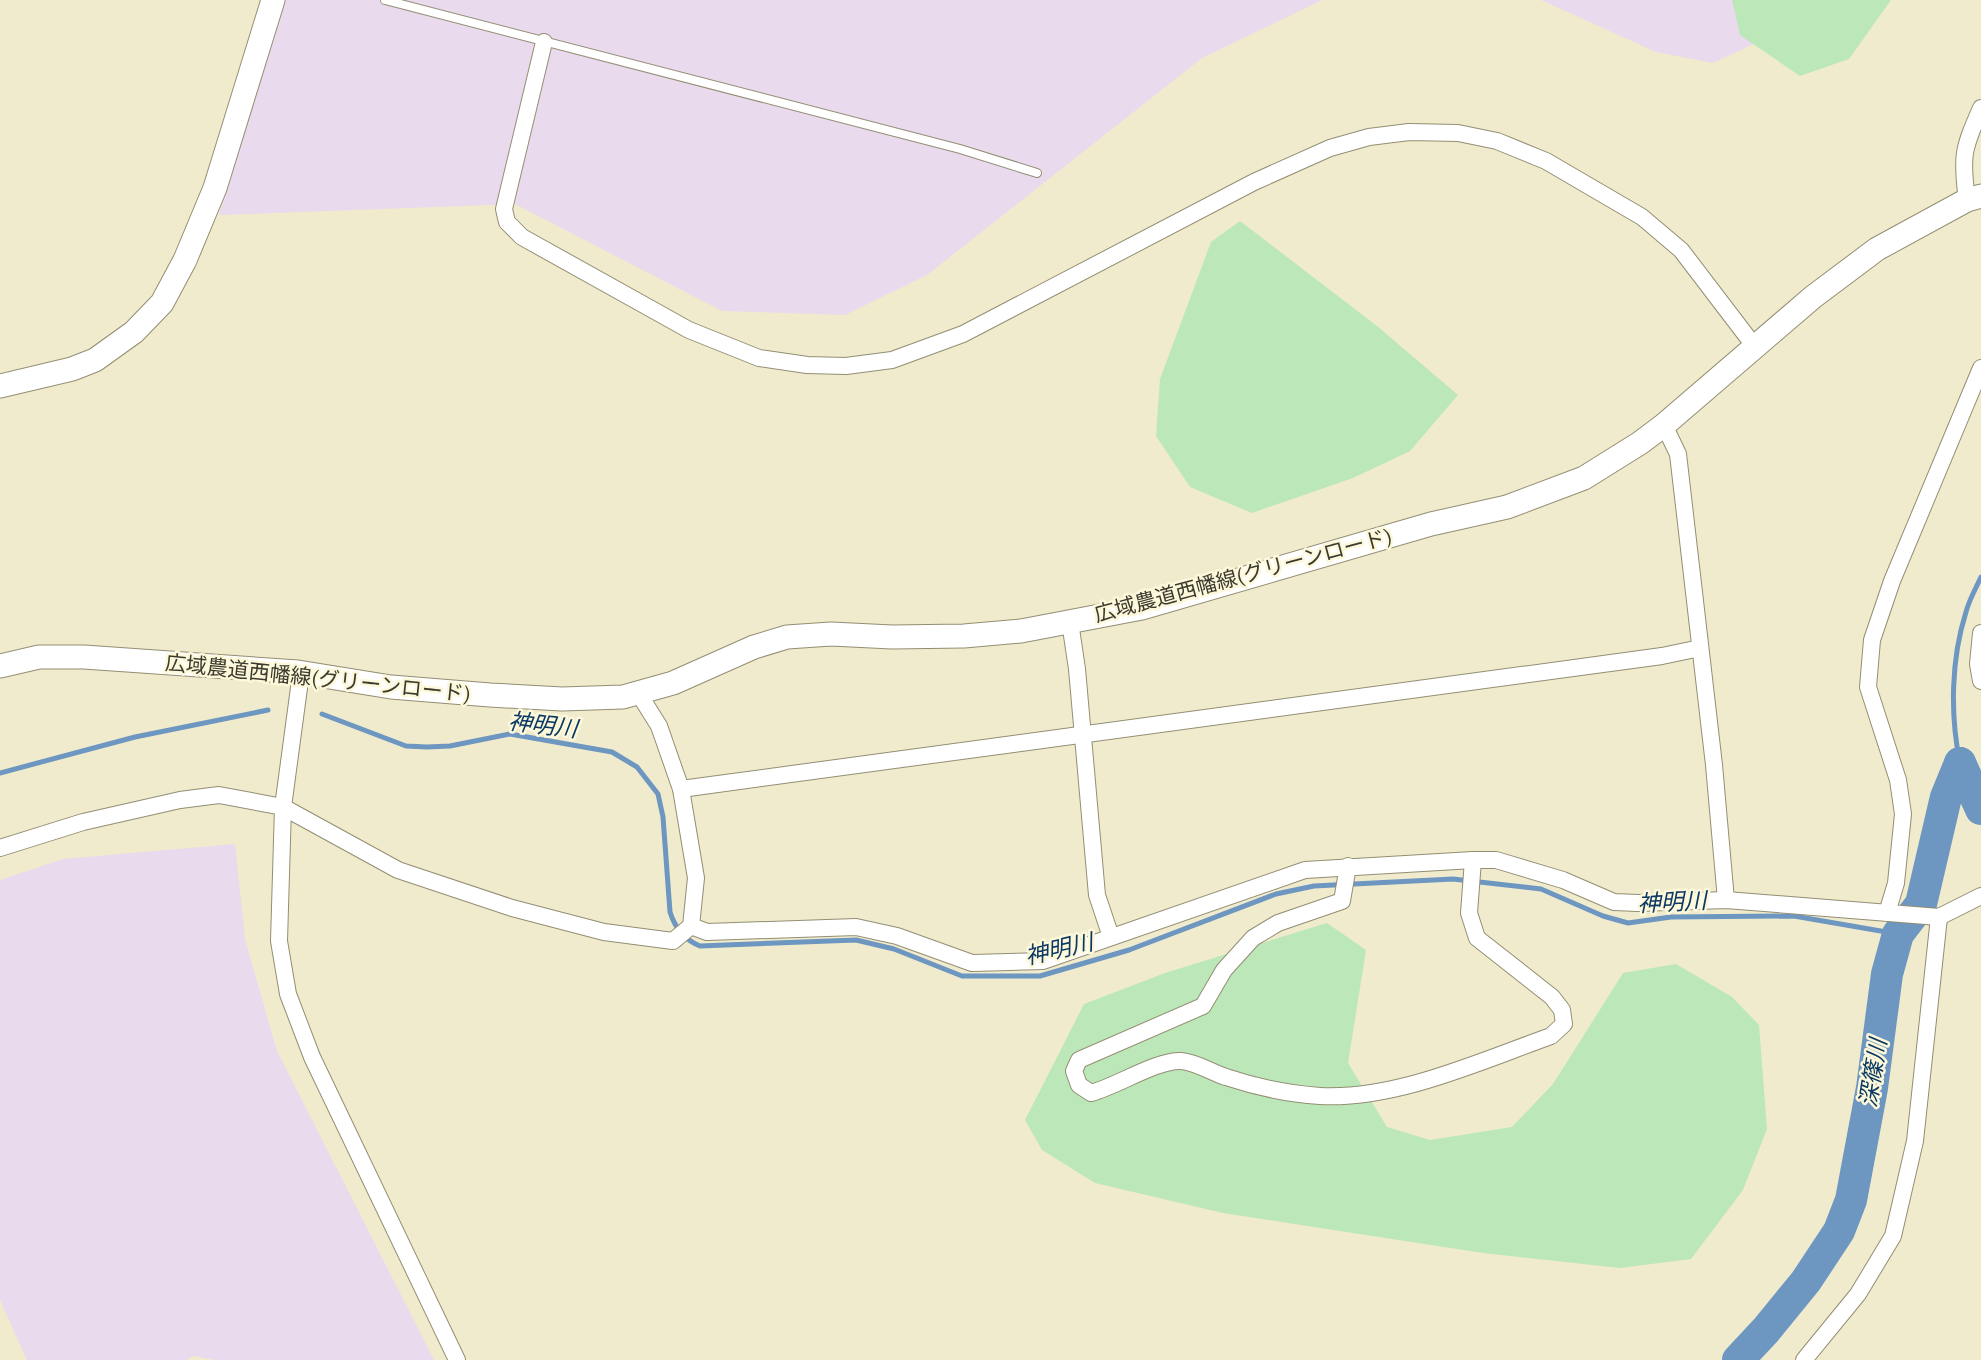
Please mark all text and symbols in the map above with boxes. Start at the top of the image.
street label: 広域農道西幡線(グリーンロード) [1091,521,1395,629]
street label: 広域農道西幡線(グリーンロード) [164,648,472,708]
water label: 神明川 [507,705,582,745]
water label: 神明川 [1637,884,1710,920]
water label: 神明川 [1022,925,1099,972]
water label: 深篠川 [1852,1033,1895,1110]

